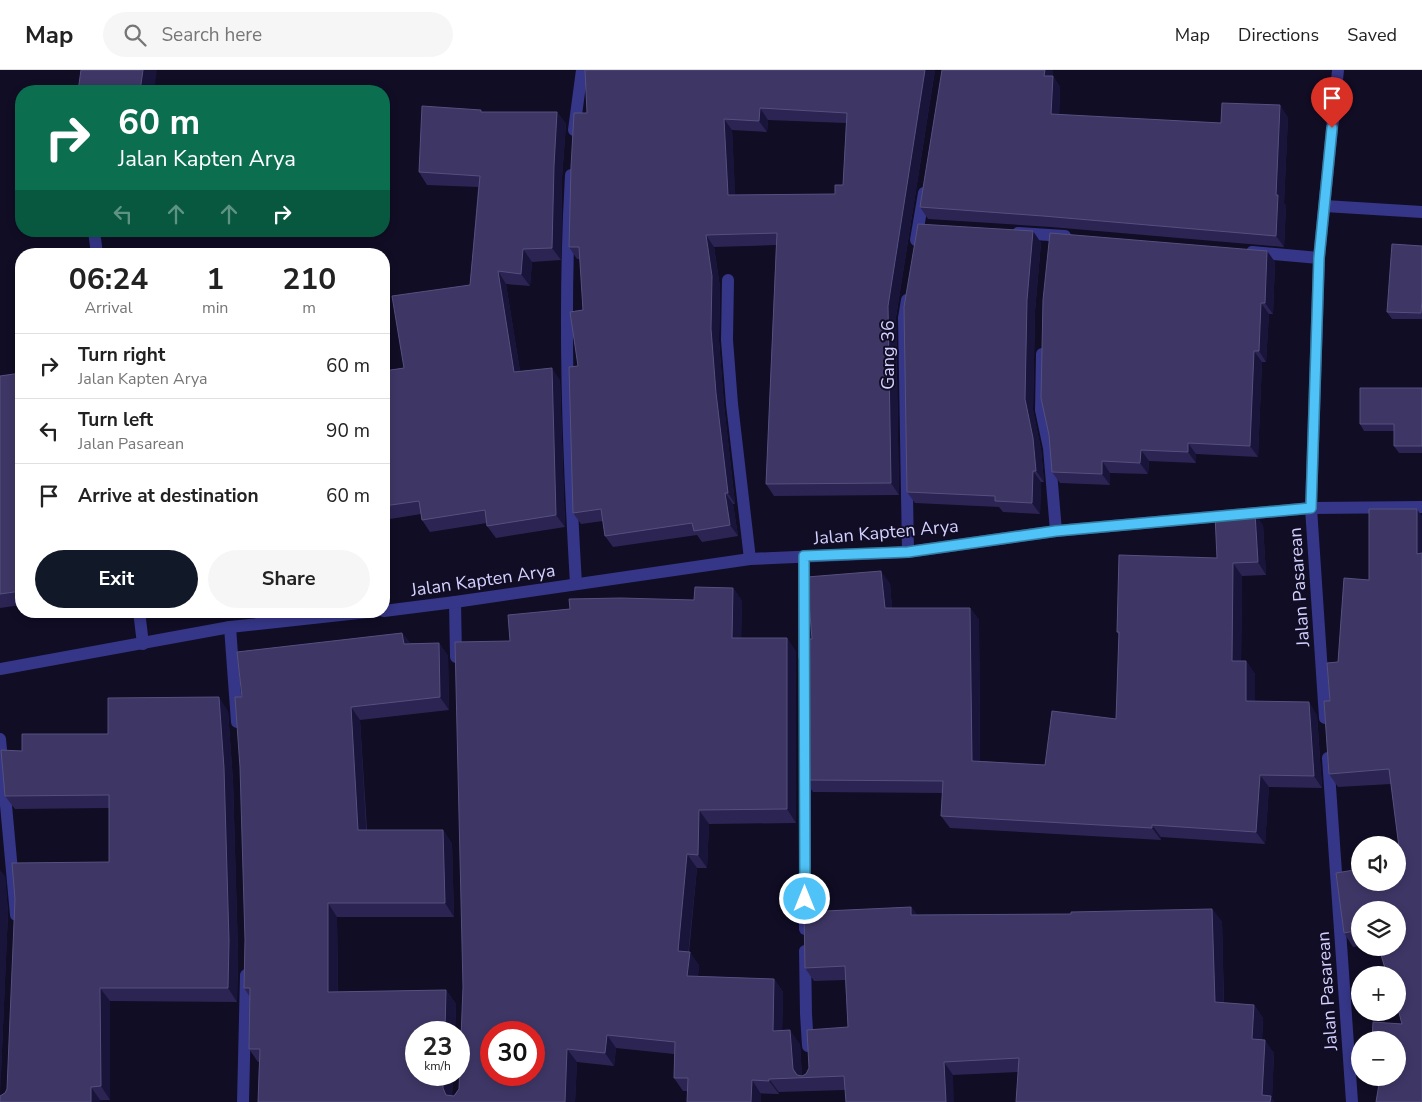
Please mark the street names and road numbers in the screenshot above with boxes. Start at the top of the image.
street label: Gang 36 [876,320,900,390]
street label: Jalan Kapten Arya [811,514,960,550]
street label: Jalan Pasarean [1283,527,1315,648]
street label: Jalan Kapten Arya [408,558,557,602]
street label: Jalan Pasarean [1311,931,1343,1052]

